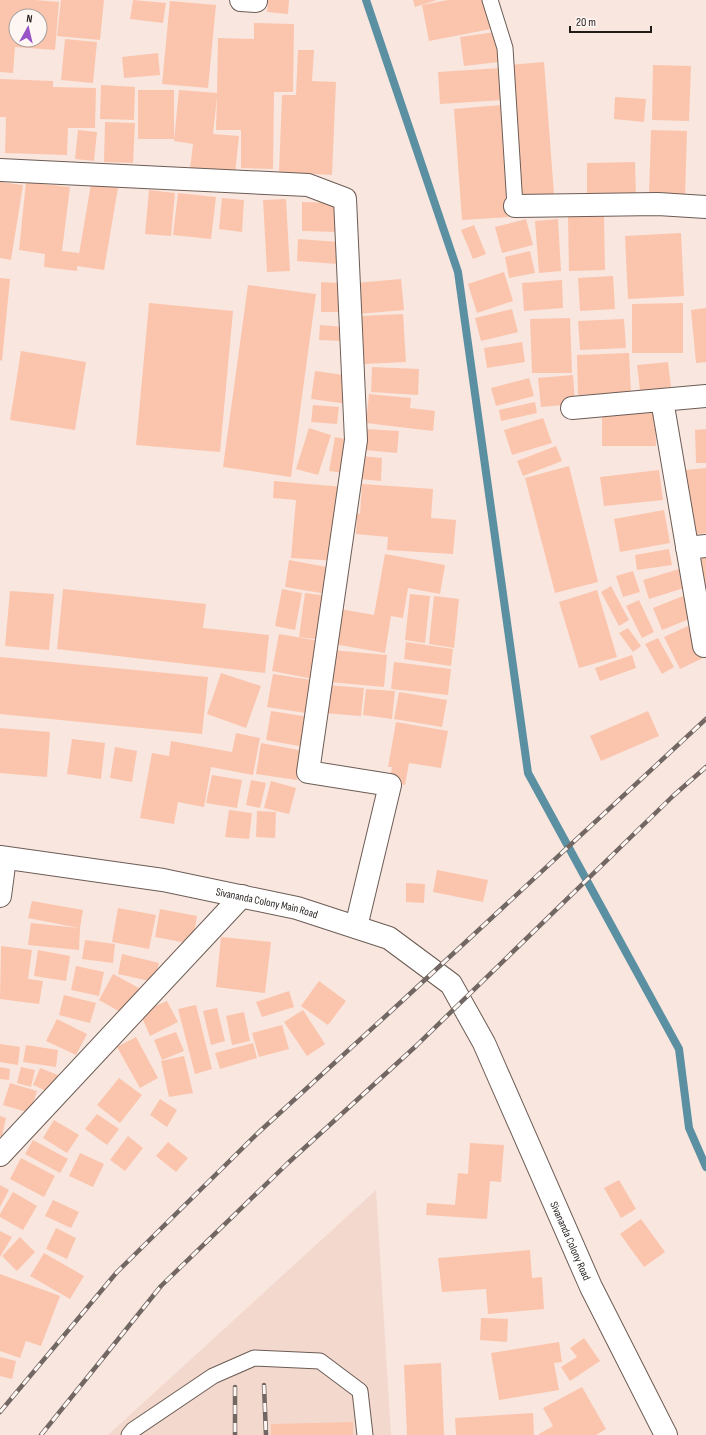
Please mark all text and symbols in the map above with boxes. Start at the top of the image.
north arrow [8,8,48,48]
scale bar [570,8,651,34]
text: N [26,12,33,25]
text: 20 m [576,15,596,30]
street label: Sivananda Colony Main Road [215,885,320,921]
street label: Sivananda Colony Road [547,1199,593,1283]

